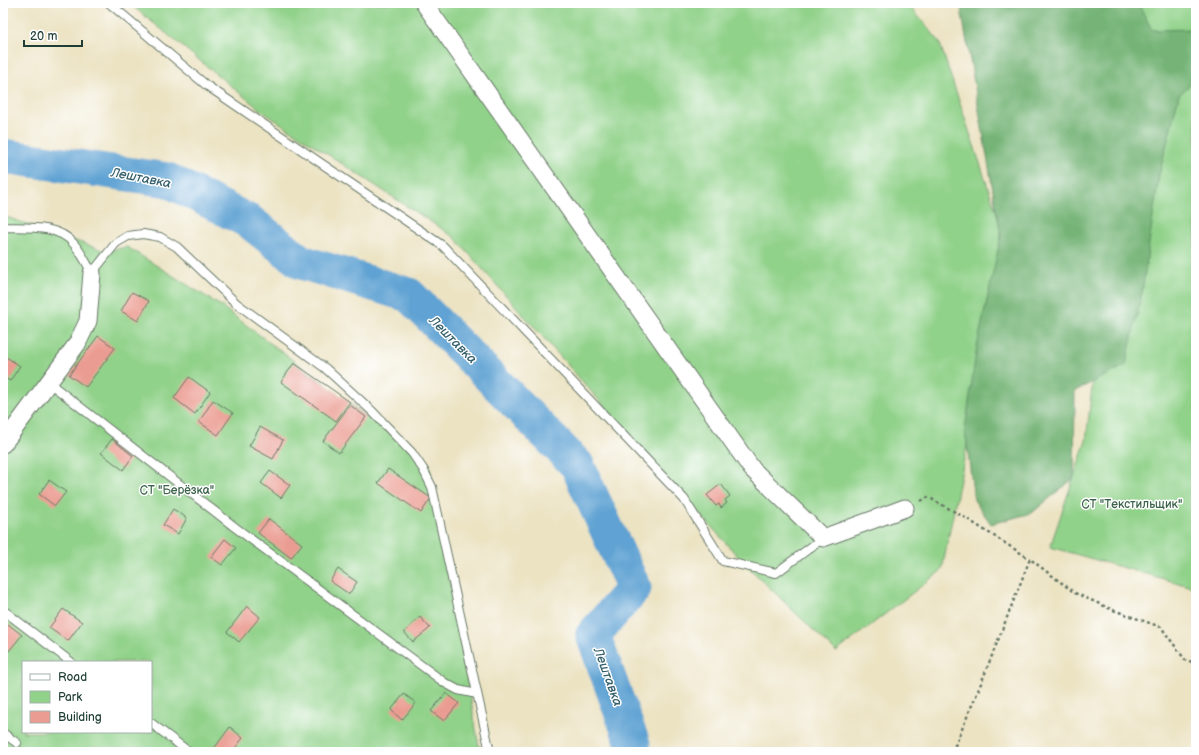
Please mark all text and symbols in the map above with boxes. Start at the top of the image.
scale bar [24,22,82,48]
text: 20 m [30,29,57,44]
water label: Лештавка [109,164,173,192]
water label: Лештавка [425,312,480,367]
park label: СТ "Берёзка" [140,483,214,498]
park label: СТ "Текстильщик" [1082,497,1182,512]
water label: Лештавка [590,645,626,709]
legend [22,661,152,733]
text: Road [58,670,87,685]
text: Park [58,690,82,705]
text: Building [58,710,102,725]

